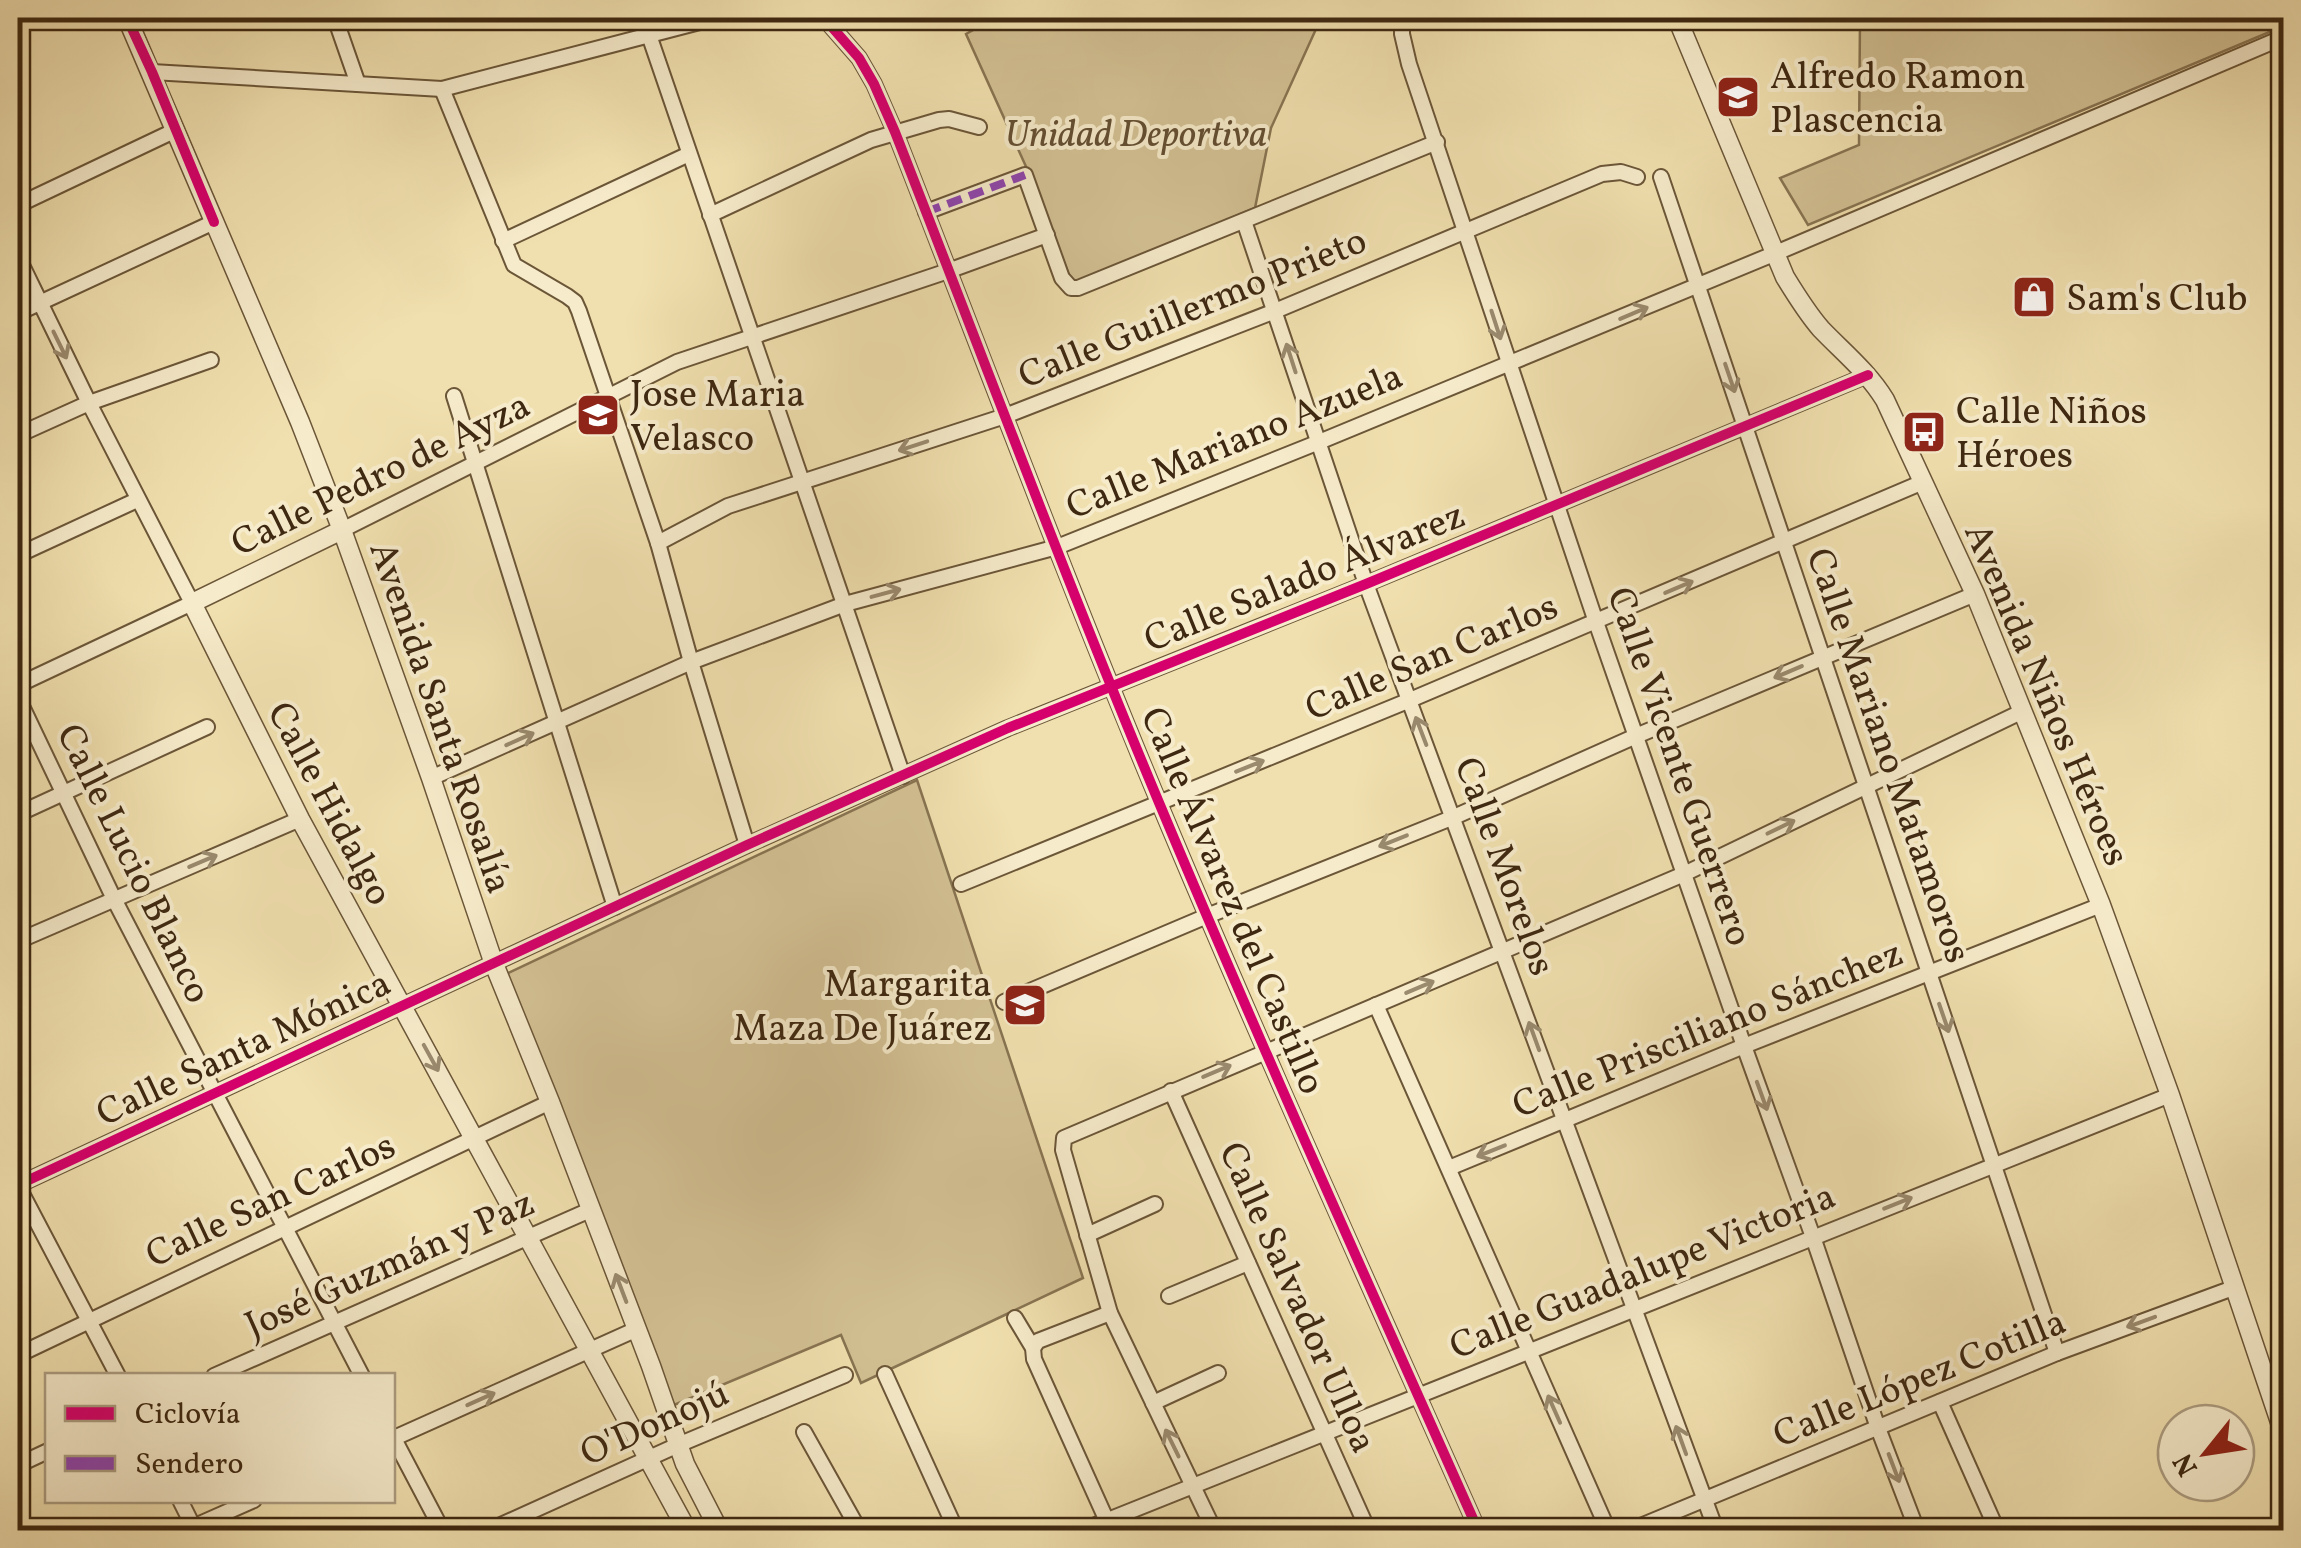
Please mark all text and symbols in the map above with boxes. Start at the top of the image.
place label: Alfredo Ramon Plascencia [1770,52,2026,149]
school or university icon: Alfredo Ramon Plascencia [1715,74,1761,120]
park label: Unidad Deportiva [1005,110,1267,163]
street label: Calle Guillermo Prieto [1011,216,1375,404]
shop icon: Sam's Club [2011,274,2057,320]
place label: Sam's Club [2066,274,2247,327]
one-way arrow [1618,302,1648,320]
one-way arrow [1488,309,1506,341]
one-way arrow [51,330,70,359]
one-way arrow [1281,343,1299,374]
street label: Calle Mariano Azuela [1059,351,1412,535]
one-way arrow [1722,362,1740,394]
place label: Jose Maria Velasco [630,370,805,467]
street label: Calle Pedro de Ayza [223,381,540,572]
place label: Calle Niños Héroes [1956,387,2147,484]
school or university icon: Jose Maria Velasco [575,392,621,438]
bus stop icon: Calle Niños Héroes [1901,409,1947,455]
one-way arrow [897,439,929,457]
street label: Calle Salado Álvarez [1137,491,1474,668]
street label: Avenida Niños Héroes [1949,516,2141,875]
street label: Avenida Santa Rosalía [354,535,524,901]
street label: Calle Mariano Matamoros [1791,542,1983,971]
one-way arrow [1663,577,1694,595]
street label: Calle Vicente Guerrero [1591,581,1764,954]
street label: Calle San Carlos [1298,582,1567,736]
one-way arrow [870,583,902,601]
one-way arrow [1773,664,1804,682]
street label: Calle Hidalgo [252,694,404,916]
street label: Calle Álvarez del Castillo [1125,700,1336,1103]
street label: Calle Lucio Blanco [41,716,222,1013]
one-way arrow [1411,716,1429,746]
one-way arrow [504,729,535,747]
street label: Calle Morelos [1439,751,1567,984]
one-way arrow [1234,756,1264,774]
one-way arrow [1765,817,1795,836]
one-way arrow [1378,834,1408,852]
one-way arrow [187,851,218,869]
street label: Calle Prisciliano Sánchez [1505,929,1911,1134]
street label: Calle Santa Mónica [89,959,400,1142]
place label: Margarita Maza De Juárez [733,960,992,1057]
one-way arrow [1404,977,1434,995]
school or university icon: Margarita Maza De Juárez [1002,982,1048,1028]
one-way arrow [1937,1002,1955,1033]
one-way arrow [1524,1021,1542,1052]
one-way arrow [421,1043,441,1073]
one-way arrow [1202,1061,1232,1079]
one-way arrow [1754,1079,1772,1110]
street label: Calle San Carlos [138,1121,405,1283]
street label: Calle Salvador Ulloa [1203,1135,1388,1462]
one-way arrow [1477,1143,1507,1161]
street label: Calle Guadalupe Victoria [1443,1172,1844,1375]
street label: José Guzmán y Paz [237,1179,544,1354]
one-way arrow [1883,1192,1913,1210]
one-way arrow [610,1273,628,1303]
street label: Calle López Cotilla [1766,1297,2075,1463]
one-way arrow [2127,1314,2158,1332]
street label: O'Donojú [573,1369,738,1481]
legend [45,1373,395,1503]
one-way arrow [465,1389,496,1407]
text: Ciclovía [135,1394,241,1436]
one-way arrow [1544,1394,1562,1425]
north arrow [2156,1403,2256,1503]
one-way arrow [1671,1425,1689,1456]
one-way arrow [1161,1429,1180,1459]
text: Sendero [135,1444,243,1486]
text: N [2165,1446,2208,1483]
one-way arrow [1886,1452,1904,1483]

